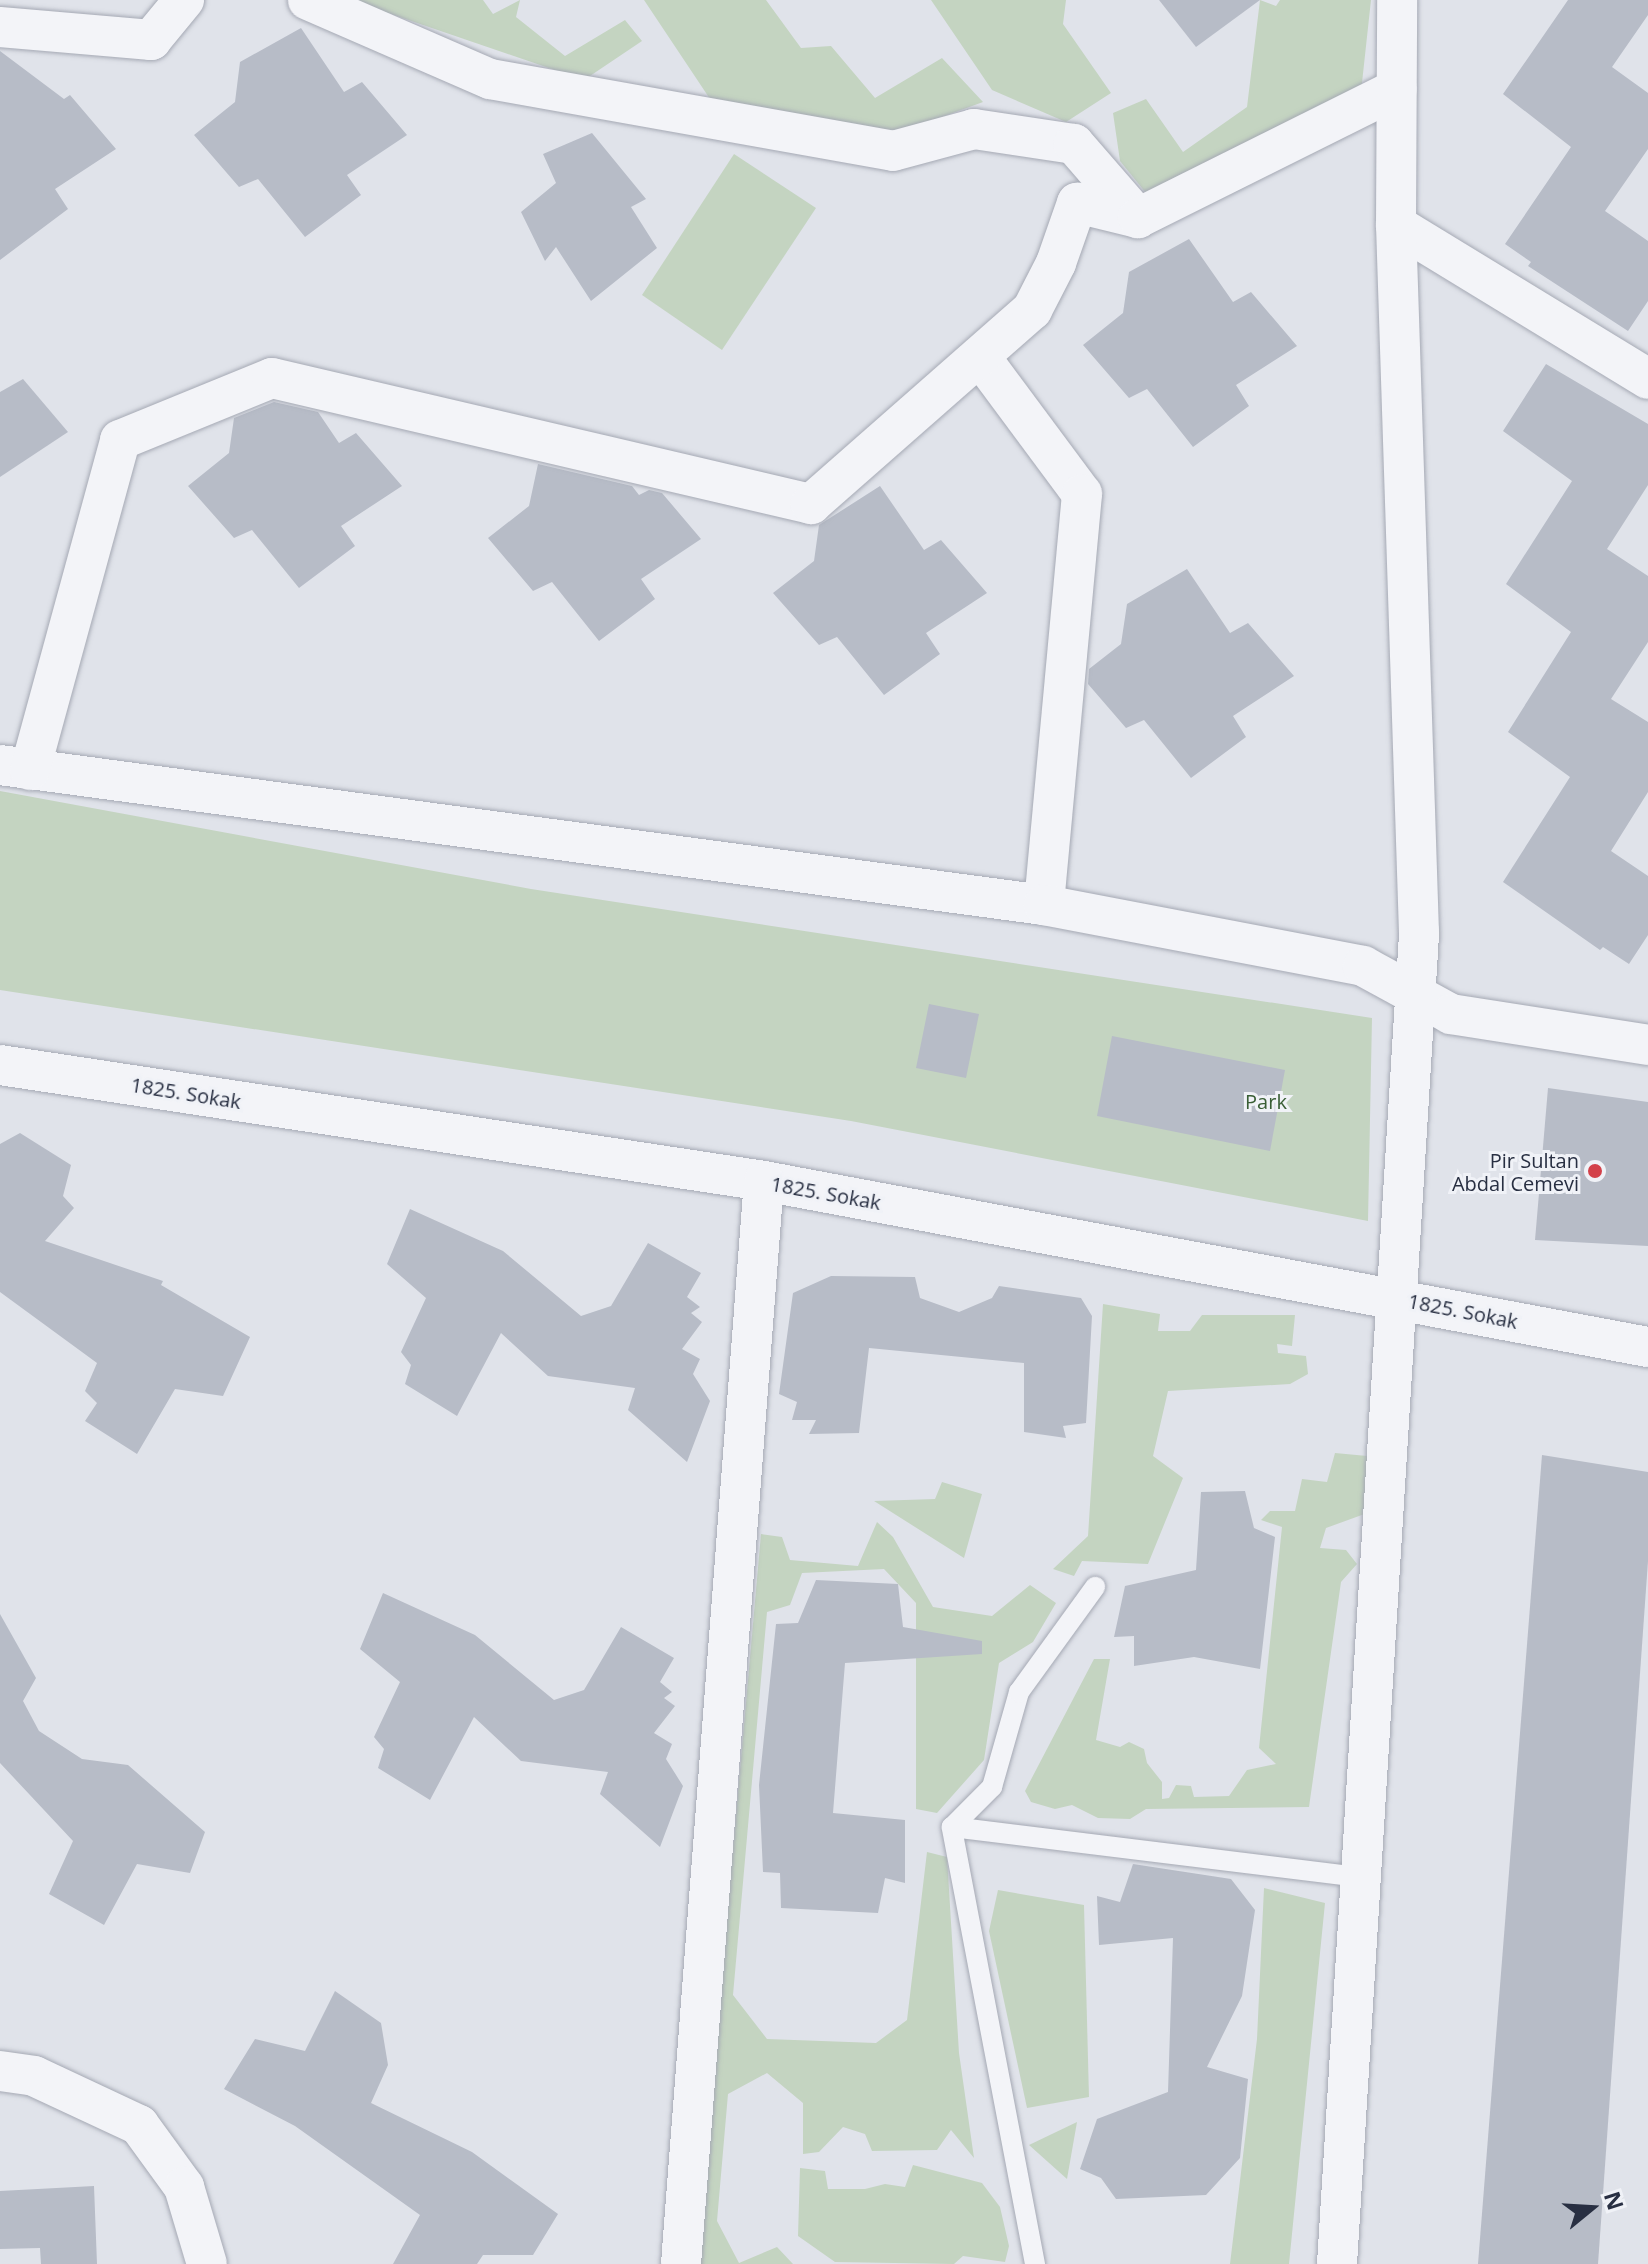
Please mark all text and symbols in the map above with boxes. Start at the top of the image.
street label: 1825. Sokak [129,1072,243,1114]
park label: Park [1245,1089,1287,1113]
place label: Pir Sultan Abdal Cemevi [1452,1148,1579,1195]
marker: Pir Sultan Abdal Cemevi [1586,1162,1604,1180]
street label: 1825. Sokak [769,1172,883,1214]
street label: 1825. Sokak [1406,1289,1520,1333]
north arrow [1552,2168,1632,2248]
text: N [1598,2187,1632,2214]

